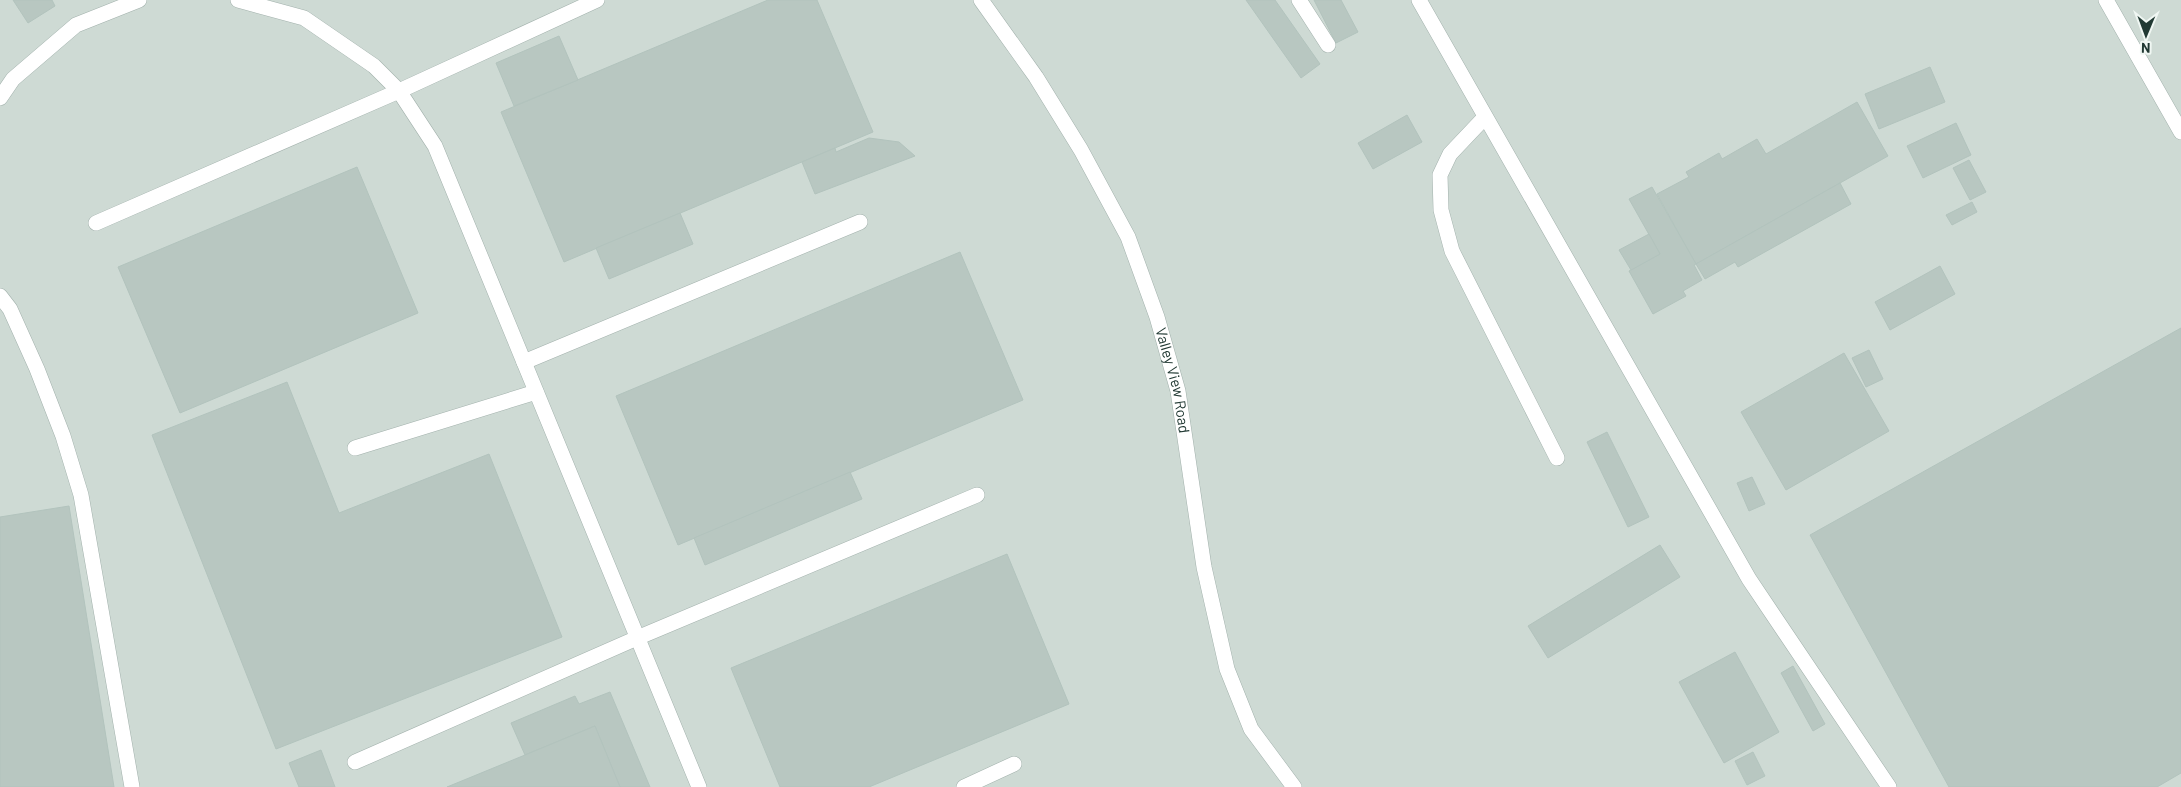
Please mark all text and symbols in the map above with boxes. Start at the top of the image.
north arrow [2121,10,2171,60]
text: N [2141,40,2151,57]
street label: Valley View Road [1152,325,1194,434]

